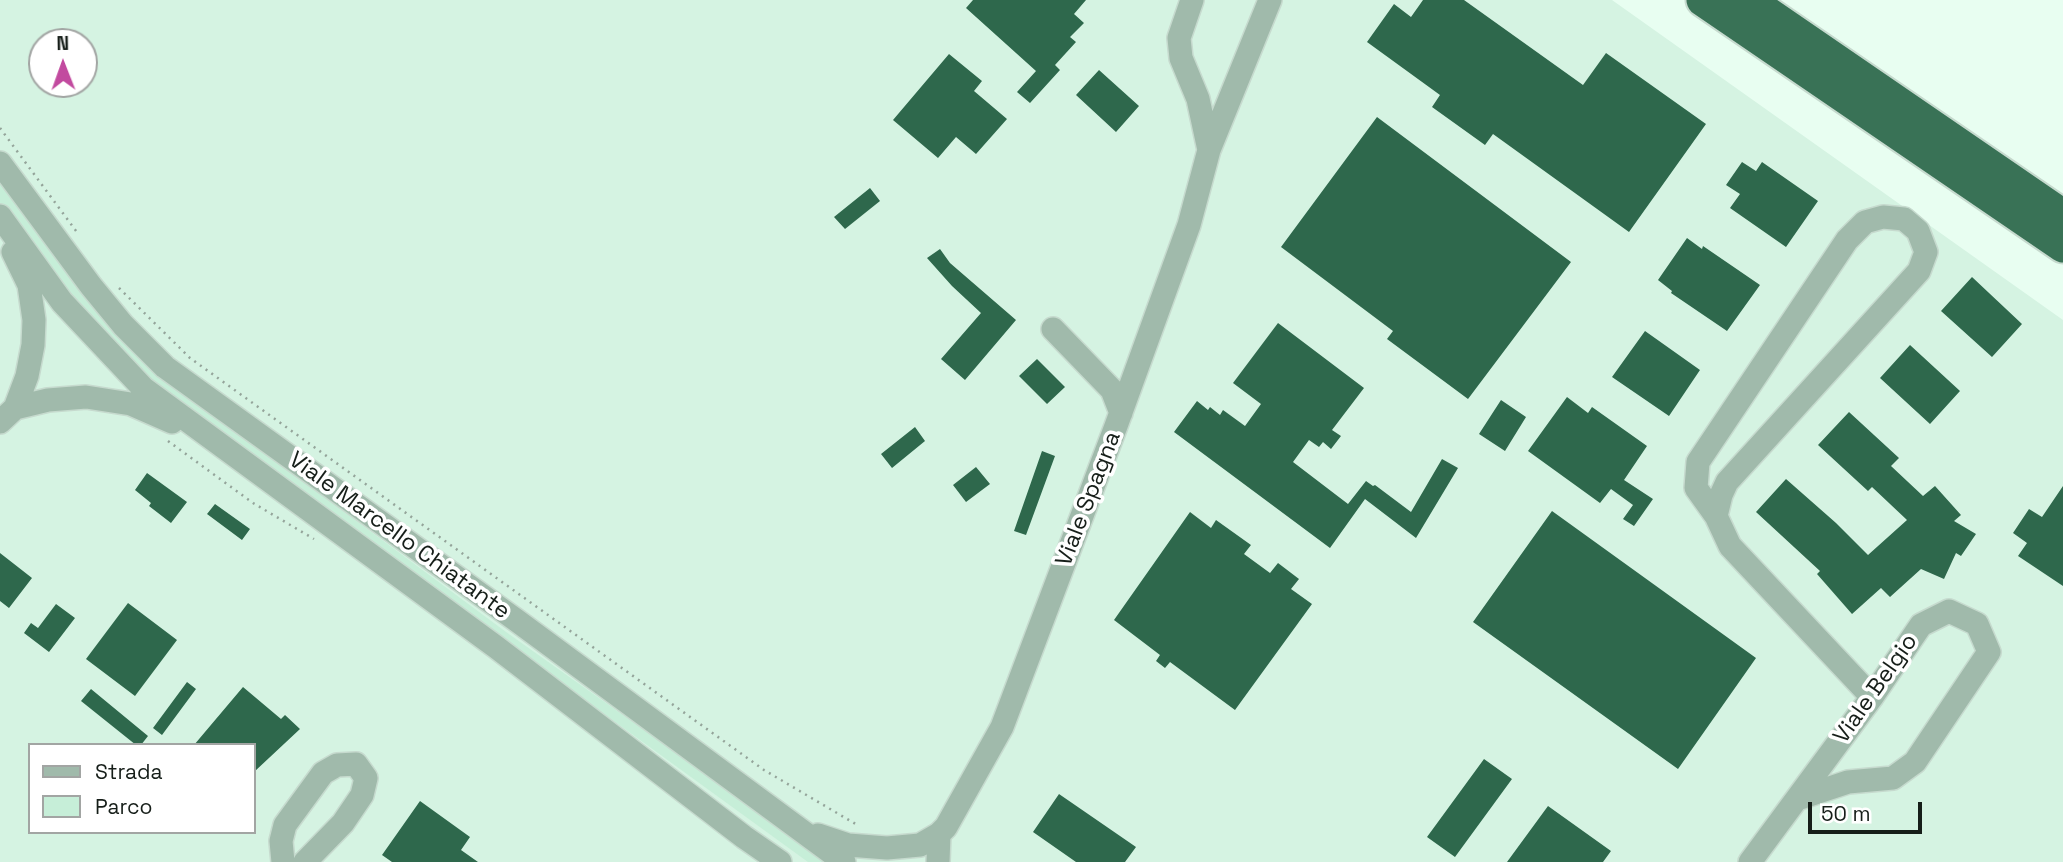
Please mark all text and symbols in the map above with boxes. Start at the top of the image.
north arrow [28,28,98,98]
text: N [56,31,69,56]
street label: Viale Spagna [1051,428,1127,570]
street label: Viale Marcello Chiatante [283,446,515,626]
street label: Viale Belgio [1828,629,1924,749]
legend [28,743,256,834]
text: Strada [95,758,162,785]
scale bar [1811,788,1925,832]
text: Parco [95,793,153,820]
text: 50 m [1821,800,1871,827]

